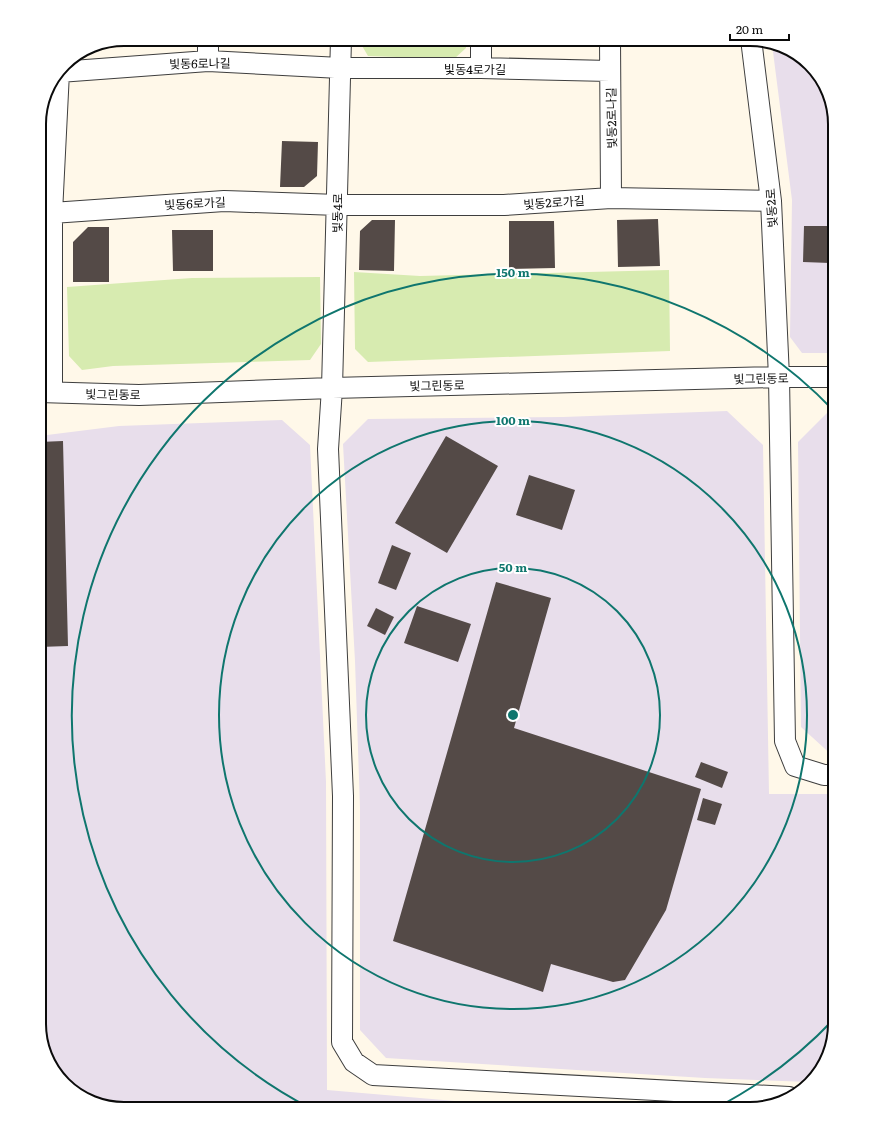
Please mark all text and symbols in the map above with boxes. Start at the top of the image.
scale bar [730,16,789,42]
text: 20 m [736,20,763,38]
street label: 빛동6로나길 [169,53,231,73]
street label: 빛동4로가길 [444,60,506,78]
street label: 빛동2로나길 [601,87,621,149]
street label: 빛동2로 [761,188,781,228]
street label: 빛동2로가길 [523,191,585,213]
street label: 빛동6로가길 [164,192,226,214]
street label: 빛동4로 [328,193,346,233]
text: 150 m [496,263,530,281]
street label: 빛그린동로 [733,369,789,387]
street label: 빛그린동로 [409,376,465,394]
street label: 빛그린동로 [85,385,141,403]
text: 100 m [496,411,530,429]
text: 50 m [499,558,527,576]
centre of rings [506,708,520,722]

